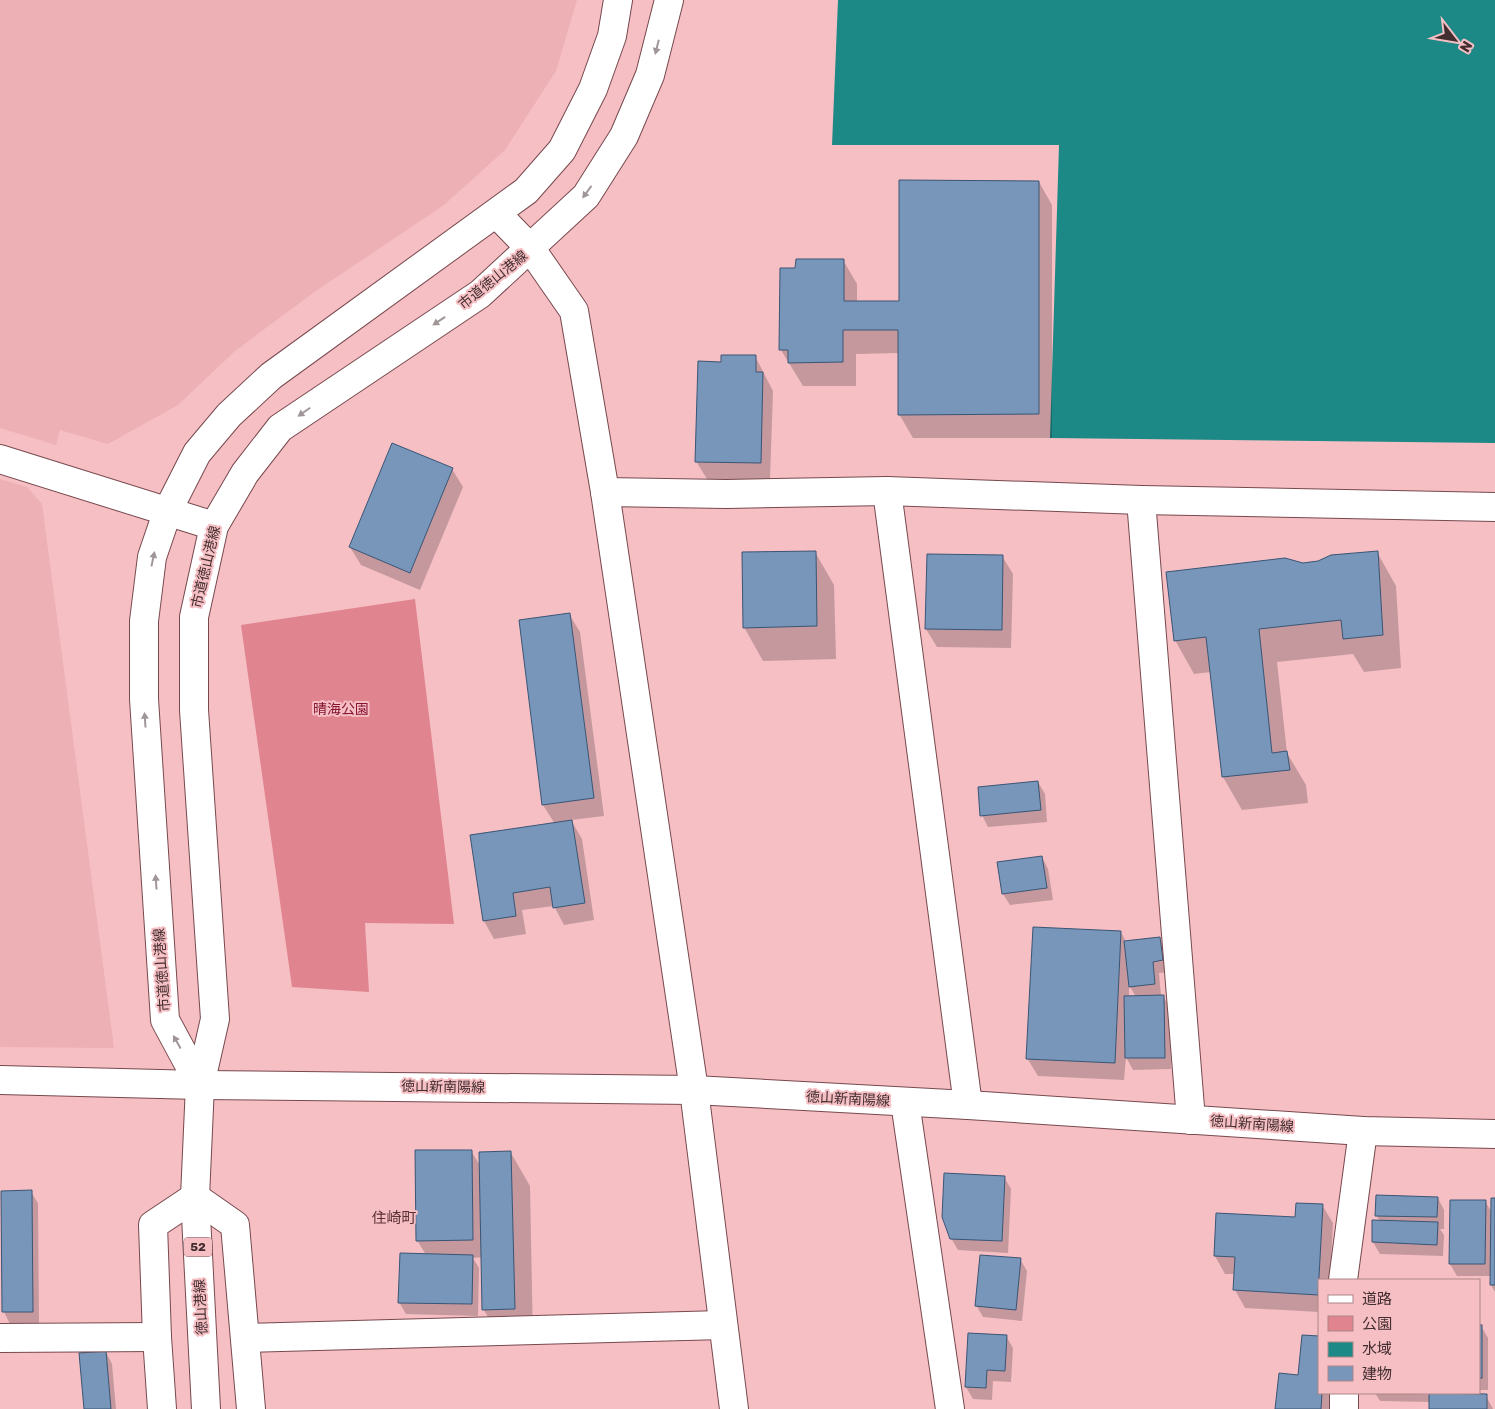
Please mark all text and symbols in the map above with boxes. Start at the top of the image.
north arrow [1430,15,1480,65]
text: N [1456,38,1476,55]
one-way arrow [653,40,661,55]
one-way arrow [582,185,592,199]
street label: 市道徳山港線 [455,247,531,313]
one-way arrow [432,317,445,326]
one-way arrow [297,407,311,417]
street label: 市道徳山港線 [188,524,224,610]
one-way arrow [149,551,157,566]
park label: 晴海公園 [313,701,369,718]
one-way arrow [141,712,149,728]
one-way arrow [151,874,159,890]
street label: 市道徳山港線 [151,928,173,1012]
one-way arrow [172,1035,181,1048]
street label: 徳山新南陽線 [401,1078,485,1096]
street label: 徳山新南陽線 [806,1088,890,1110]
street label: 徳山新南陽線 [1210,1113,1294,1135]
district label: 住崎町 [371,1209,417,1227]
road number: 52 [184,1238,212,1256]
street label: 徳山港線 [191,1279,211,1335]
legend [1318,1279,1480,1394]
text: 道路 [1362,1290,1392,1308]
text: 公園 [1362,1315,1392,1333]
text: 水域 [1362,1340,1392,1358]
text: 建物 [1362,1365,1392,1383]

